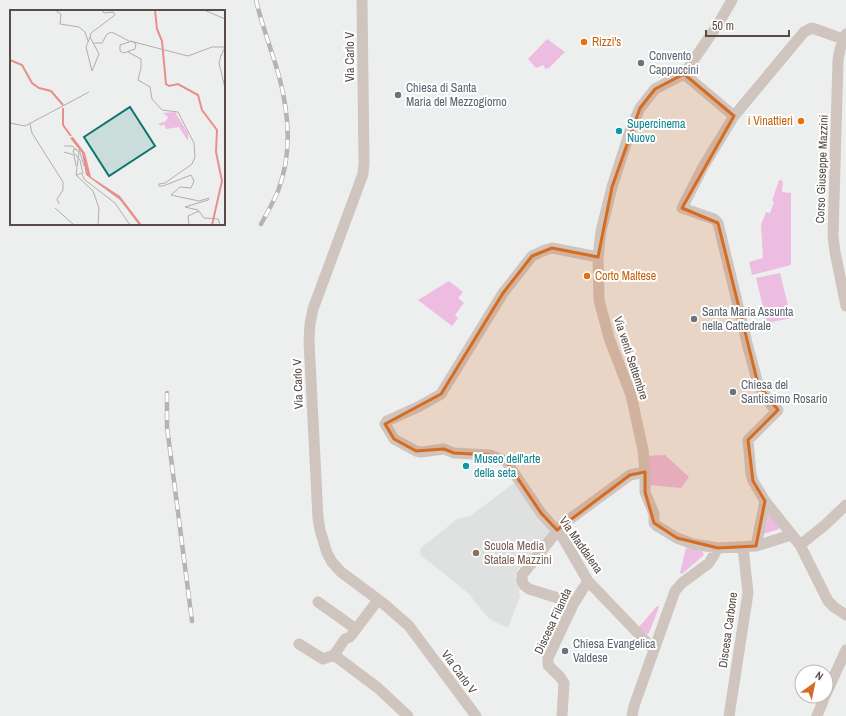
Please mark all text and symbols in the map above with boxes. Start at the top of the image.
inset map [10,10,225,225]
scale bar [706,12,789,38]
text: 50 m [712,18,734,34]
street label: Via Carlo V [342,31,358,82]
place label: Rizzi's [592,34,621,50]
marker: Rizzi's [579,37,589,47]
place label: Convento Cappuccini [649,48,699,78]
marker: Convento Cappuccini [636,58,646,68]
place label: Chiesa di Santa Maria del Mezzogiorno [406,80,507,110]
marker: Chiesa di Santa Maria del Mezzogiorno [393,90,403,100]
place label: i Vinattieri [748,113,793,129]
street label: Corso Giuseppe Mazzini [812,114,832,224]
place label: Supercinema Nuovo [627,116,686,146]
marker: i Vinattieri [796,116,806,126]
marker: Supercinema Nuovo [614,126,624,136]
place label: Corto Maltese [595,268,656,284]
marker: Corto Maltese [582,271,592,281]
place label: Santa Maria Assunta nella Cattedrale [702,304,794,334]
street label: Via venti Settembre [610,314,652,402]
marker: Santa Maria Assunta nella Cattedrale [689,314,699,324]
street label: Via Carlo V [289,358,307,409]
place label: Chiesa del Santissimo Rosario [741,377,827,407]
marker: Chiesa del Santissimo Rosario [728,387,738,397]
place label: Museo dell'arte della seta [474,451,540,481]
marker: Museo dell'arte della seta [461,461,471,471]
street label: Via Maddalena [556,513,607,577]
place label: Scuola Media Statale Mazzini [484,538,552,568]
marker: Scuola Media Statale Mazzini [471,548,481,558]
street label: Discesa Filanda [531,585,575,657]
street label: Discesa Carbone [715,591,741,669]
place label: Chiesa Evangelica Valdese [573,636,656,666]
marker: Chiesa Evangelica Valdese [560,646,570,656]
street label: Via Carlo V [438,647,480,697]
north arrow [794,664,834,704]
text: N [813,668,826,683]

